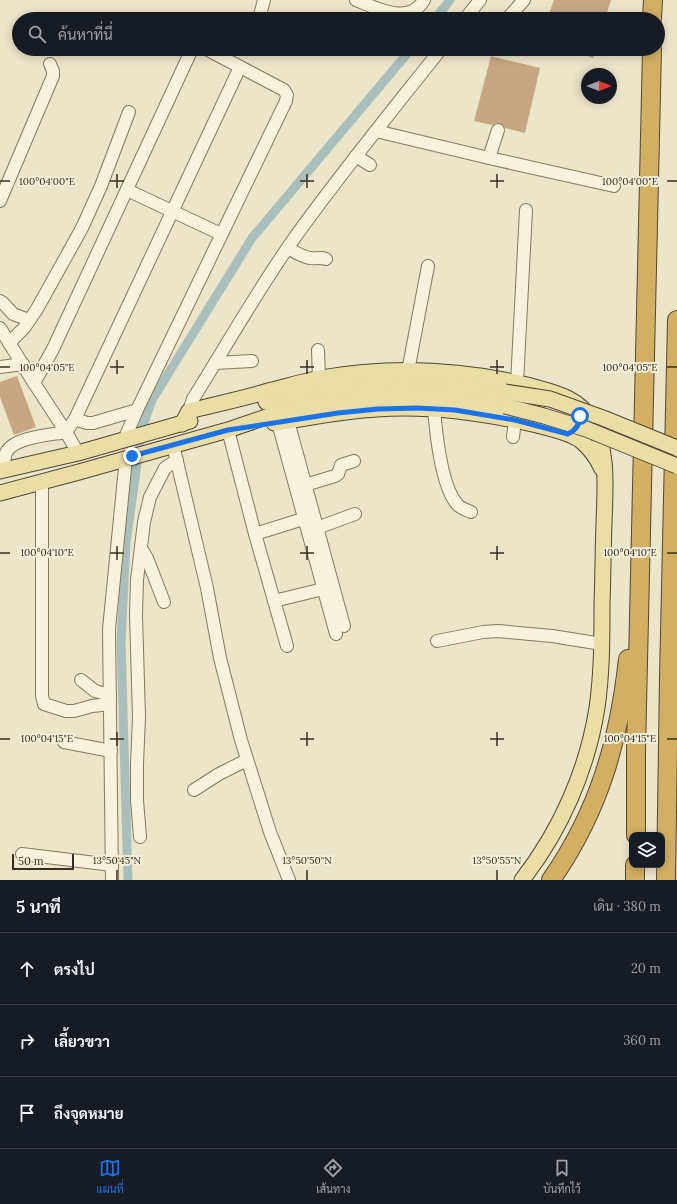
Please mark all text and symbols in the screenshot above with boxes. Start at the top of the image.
search box [12,12,665,56]
icon: search [26,23,48,45]
text: ค้นหาที่นี่ [58,25,113,44]
north arrow [581,68,617,104]
text: 100°04'00"E [19,175,75,188]
text: 100°04'00"E [602,175,658,188]
text: 100°04'05"E [19,361,75,374]
text: 100°04'05"E [602,361,658,374]
route start [571,407,589,425]
route end [123,447,141,465]
text: 100°04'10"E [20,546,74,559]
text: 100°04'10"E [603,546,657,559]
text: 100°04'15"E [21,732,73,745]
text: 100°04'15"E [604,732,656,745]
map controls [629,832,665,868]
button: layers [629,832,665,868]
scale bar [12,852,74,871]
text: 50 m [18,854,44,868]
text: 13°50'45"N [93,854,142,867]
text: 13°50'50"N [282,854,332,867]
text: 13°50'55"N [473,854,522,867]
text: 5 นาที [16,896,61,918]
text: เดิน · 380 m [593,898,661,915]
icon: ahead [16,958,38,980]
text: ตรงไป [54,960,95,979]
text: 20 m [631,960,661,977]
icon: right [16,1030,38,1052]
text: เลี้ยวขวา [54,1032,110,1051]
text: 360 m [623,1032,661,1049]
icon: arrive [16,1102,38,1124]
text: ถึงจุดหมาย [54,1104,124,1123]
tab: แผนที่ [96,1157,124,1196]
tab: เส้นทาง [316,1157,351,1196]
tab: บันทึกไว้ [543,1157,581,1196]

